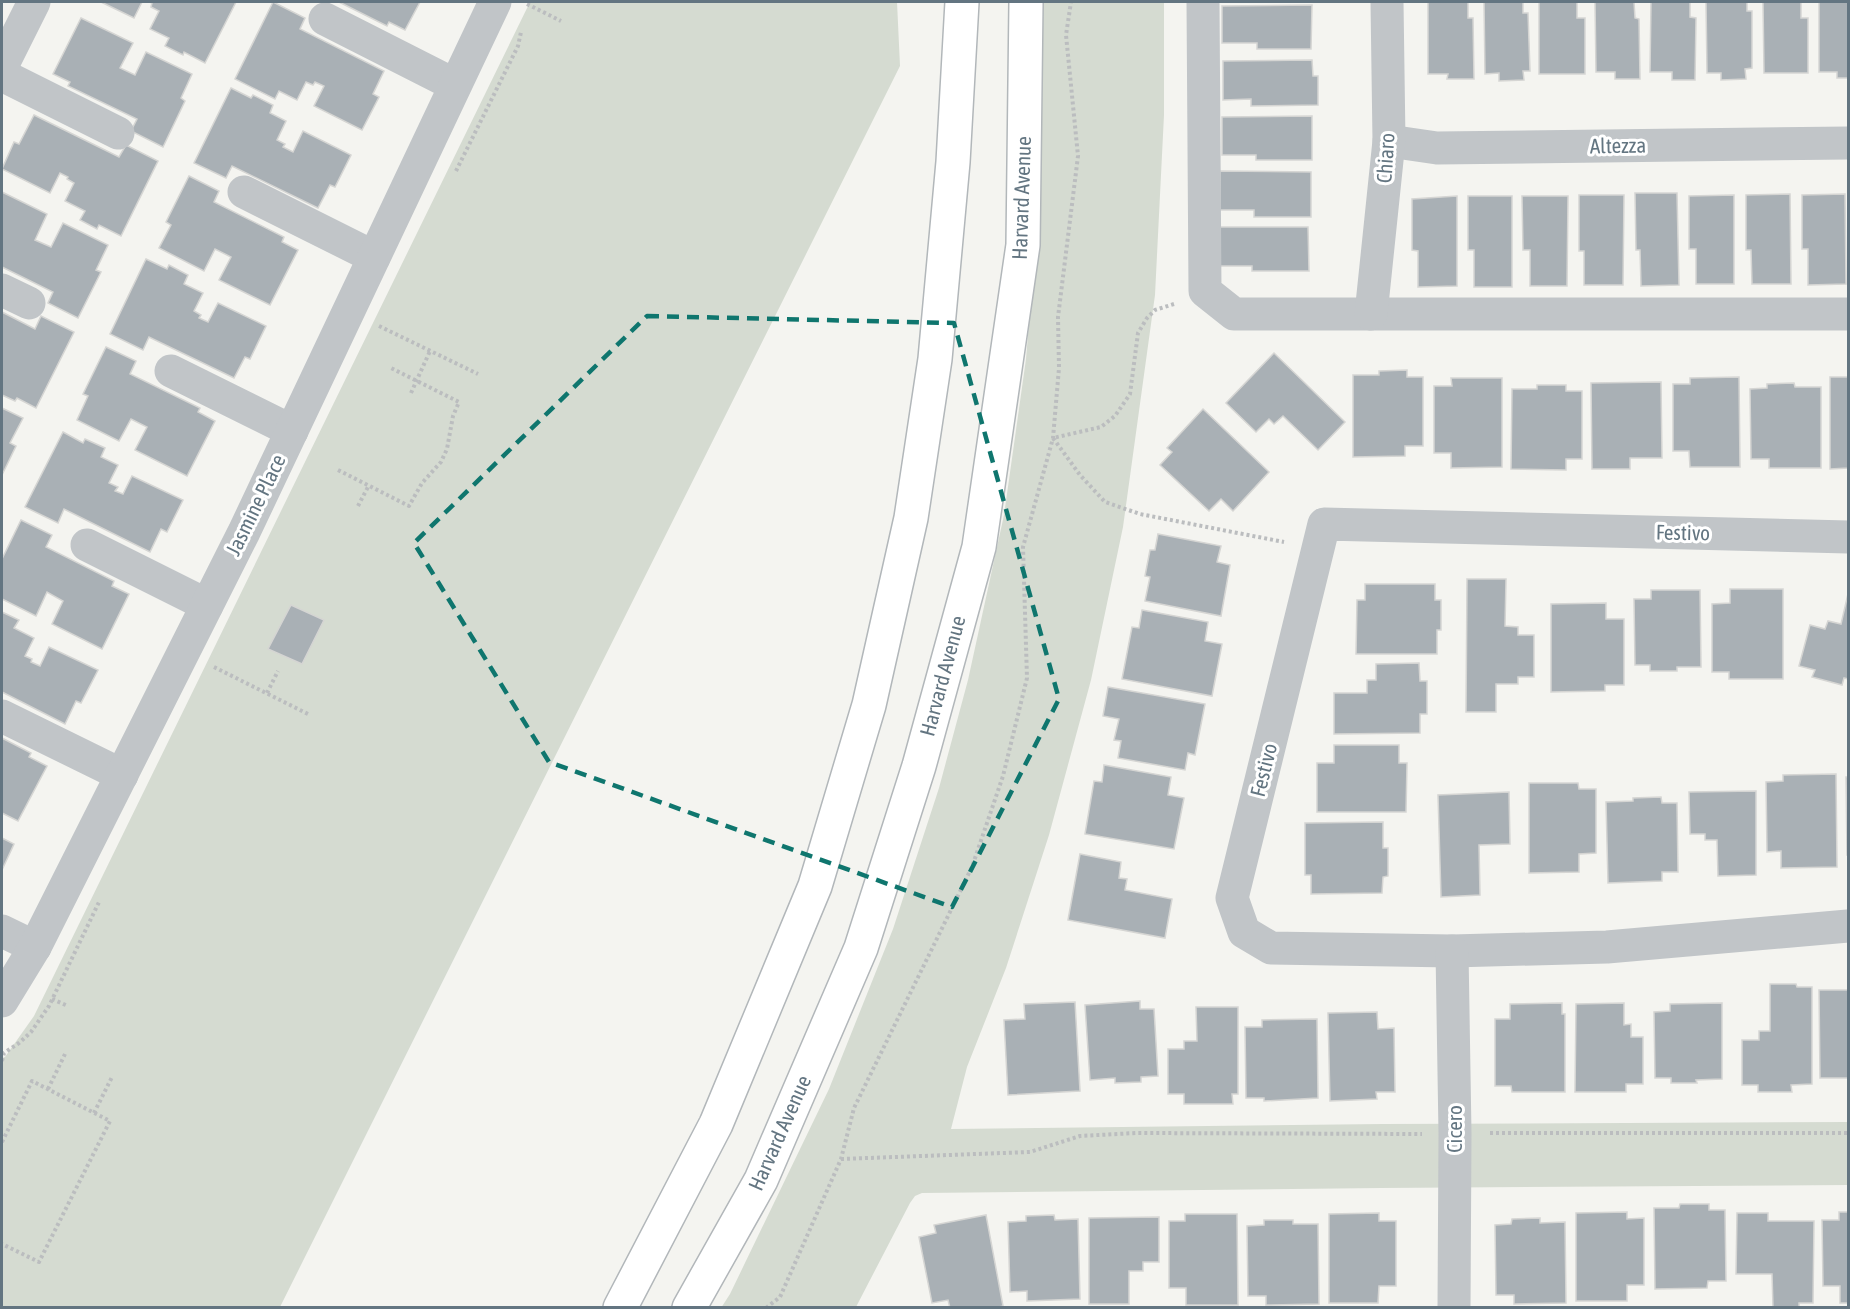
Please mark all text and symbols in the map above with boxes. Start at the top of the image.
street label: Chiaro [1371,132,1399,184]
street label: Altezza [1590,133,1646,157]
street label: Harvard Avenue [1007,136,1035,260]
street label: Jasmine Place [220,450,290,559]
street label: Festivo [1656,520,1710,544]
street label: Harvard Avenue [914,613,970,739]
street label: Festivo [1245,741,1281,799]
street label: Harvard Avenue [743,1071,815,1194]
street label: Cicero [1442,1105,1466,1153]

